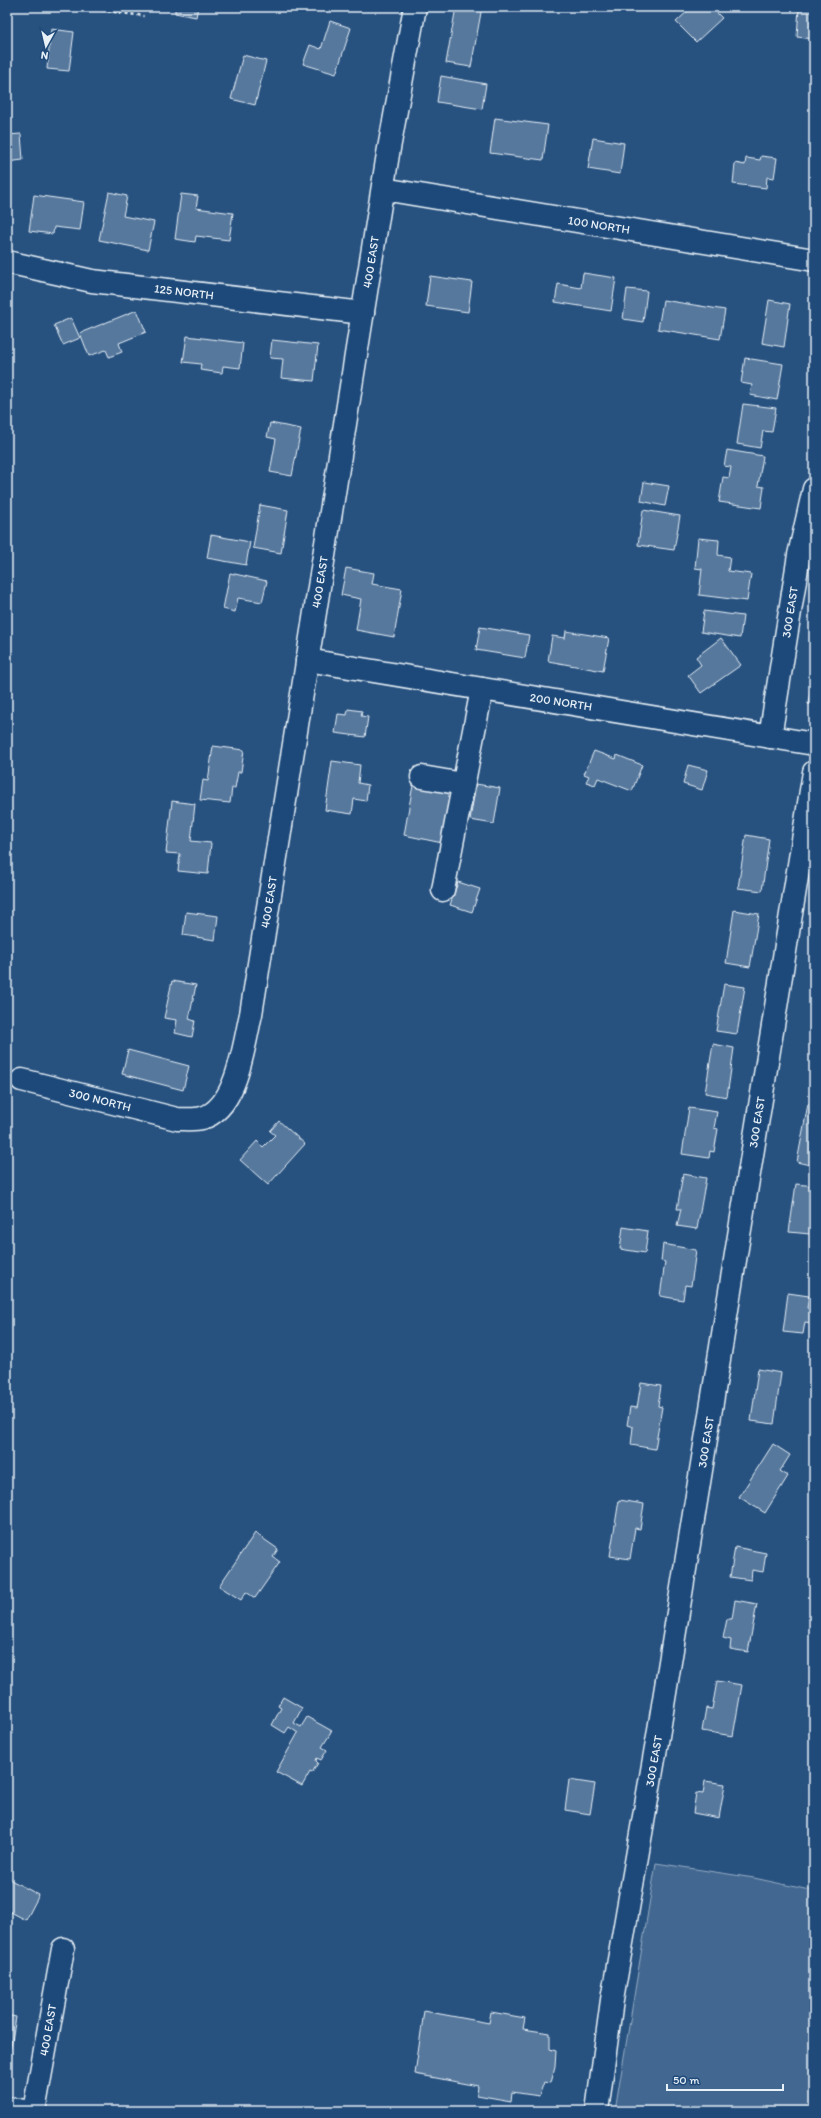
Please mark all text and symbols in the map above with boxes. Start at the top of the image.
north arrow [26,26,66,66]
text: N [40,48,49,62]
street label: 100 NORTH [567,213,631,237]
street label: 400 EAST [360,235,382,289]
street label: 125 NORTH [153,281,215,303]
street label: 400 EAST [309,555,331,609]
street label: 300 EAST [779,585,801,639]
street label: 200 NORTH [529,690,593,714]
street label: 400 EAST [258,875,280,929]
street label: 300 NORTH [68,1086,132,1114]
street label: 300 EAST [746,1095,768,1149]
street label: 300 EAST [695,1415,717,1469]
street label: 300 EAST [643,1734,665,1788]
street label: 400 EAST [37,2003,59,2057]
scale bar [667,2066,783,2092]
text: 50 m [673,2073,699,2087]

